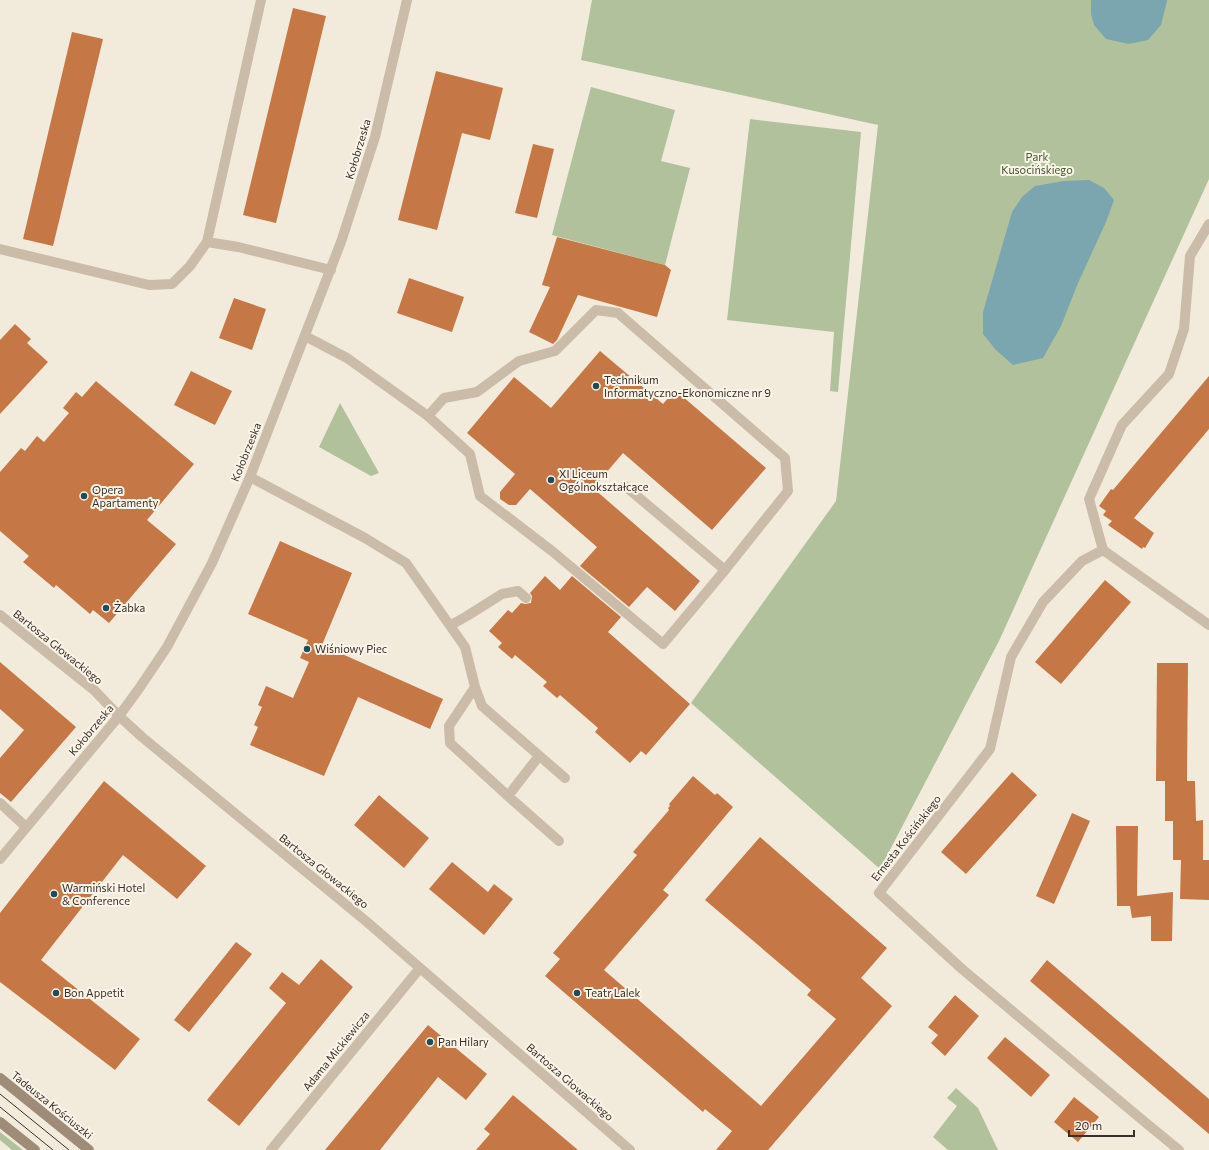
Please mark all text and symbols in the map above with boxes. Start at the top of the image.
street label: Kołobrzeska [342,117,373,181]
park label: Park Kusocińskiego [1001,150,1073,176]
place label: Technikum Informatyczno-Ekonomiczne nr 9 [604,373,771,399]
marker: Technikum Informatyczno-Ekonomiczne nr 9 [591,381,601,391]
street label: Kołobrzeska [228,420,263,483]
place label: XI Liceum Ogólnokształcące [559,467,649,493]
marker: XI Liceum Ogólnokształcące [546,475,556,485]
place label: Opera Apartamenty [92,483,159,509]
marker: Opera Apartamenty [79,491,89,501]
place label: Żabka [114,600,145,614]
marker: Żabka [101,603,111,613]
street label: Bartosza Głowackiego [11,607,106,687]
place label: Wiśniowy Piec [315,642,387,655]
marker: Wiśniowy Piec [302,644,312,654]
street label: Kołobrzeska [66,702,116,758]
street label: Ernesta Kościńskiego [868,792,943,883]
street label: Bartosza Głowackiego [277,831,372,911]
place label: Warmiński Hotel & Conference [62,881,145,907]
marker: Warmiński Hotel & Conference [49,889,59,899]
place label: Bon Appetit [64,986,125,999]
place label: Teatr Lalek [585,986,640,999]
marker: Bon Appetit [51,988,61,998]
marker: Teatr Lalek [572,988,582,998]
street label: Adama Mickiewicza [300,1008,372,1093]
place label: Pan Hilary [438,1035,489,1048]
marker: Pan Hilary [425,1037,435,1047]
street label: Bartosza Głowackiego [524,1040,617,1123]
street label: Tadeusza Kościuszki [9,1068,96,1141]
scale bar [1069,1112,1134,1138]
text: 20 m [1075,1118,1102,1132]

